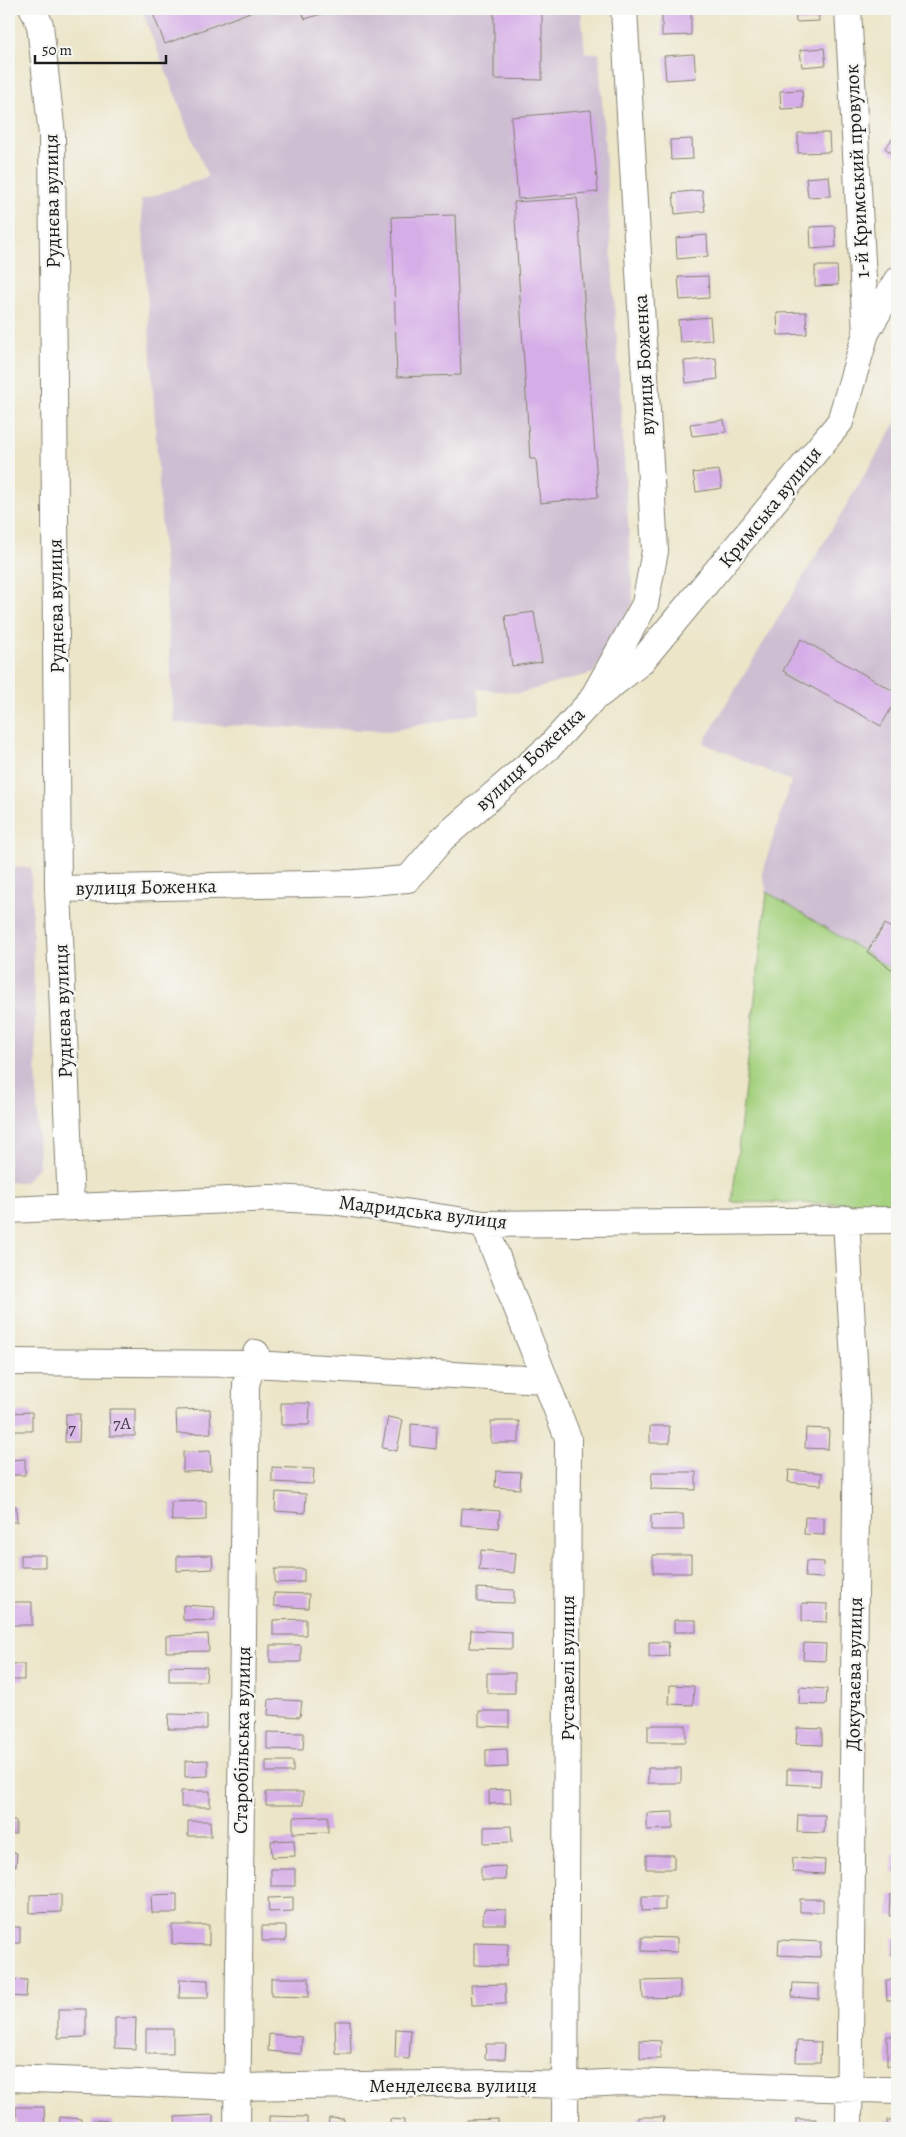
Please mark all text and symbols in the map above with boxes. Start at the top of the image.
scale bar [35,32,166,64]
text: 50 m [42,40,72,60]
street label: 1-й Кримський провулок [838,63,876,279]
street label: Руднєва вулиця [37,133,67,269]
street label: вулиця Боженка [627,293,661,436]
street label: Кримська вулиця [712,440,828,574]
street label: Руднєва вулиця [41,538,71,674]
street label: вулиця Боженка [469,700,591,817]
street label: вулиця Боженка [75,872,218,902]
street label: Руднєва вулиця [47,943,79,1079]
street label: Мадридська вулиця [337,1188,509,1236]
house number: 7А [113,1411,132,1435]
house number: 7 [68,1416,76,1440]
street label: Руставелі вулиця [554,1595,581,1741]
street label: Докучаєва вулиця [839,1597,869,1751]
street label: Старобільська вулиця [227,1646,257,1834]
street label: Менделєєва вулиця [369,2072,537,2099]

